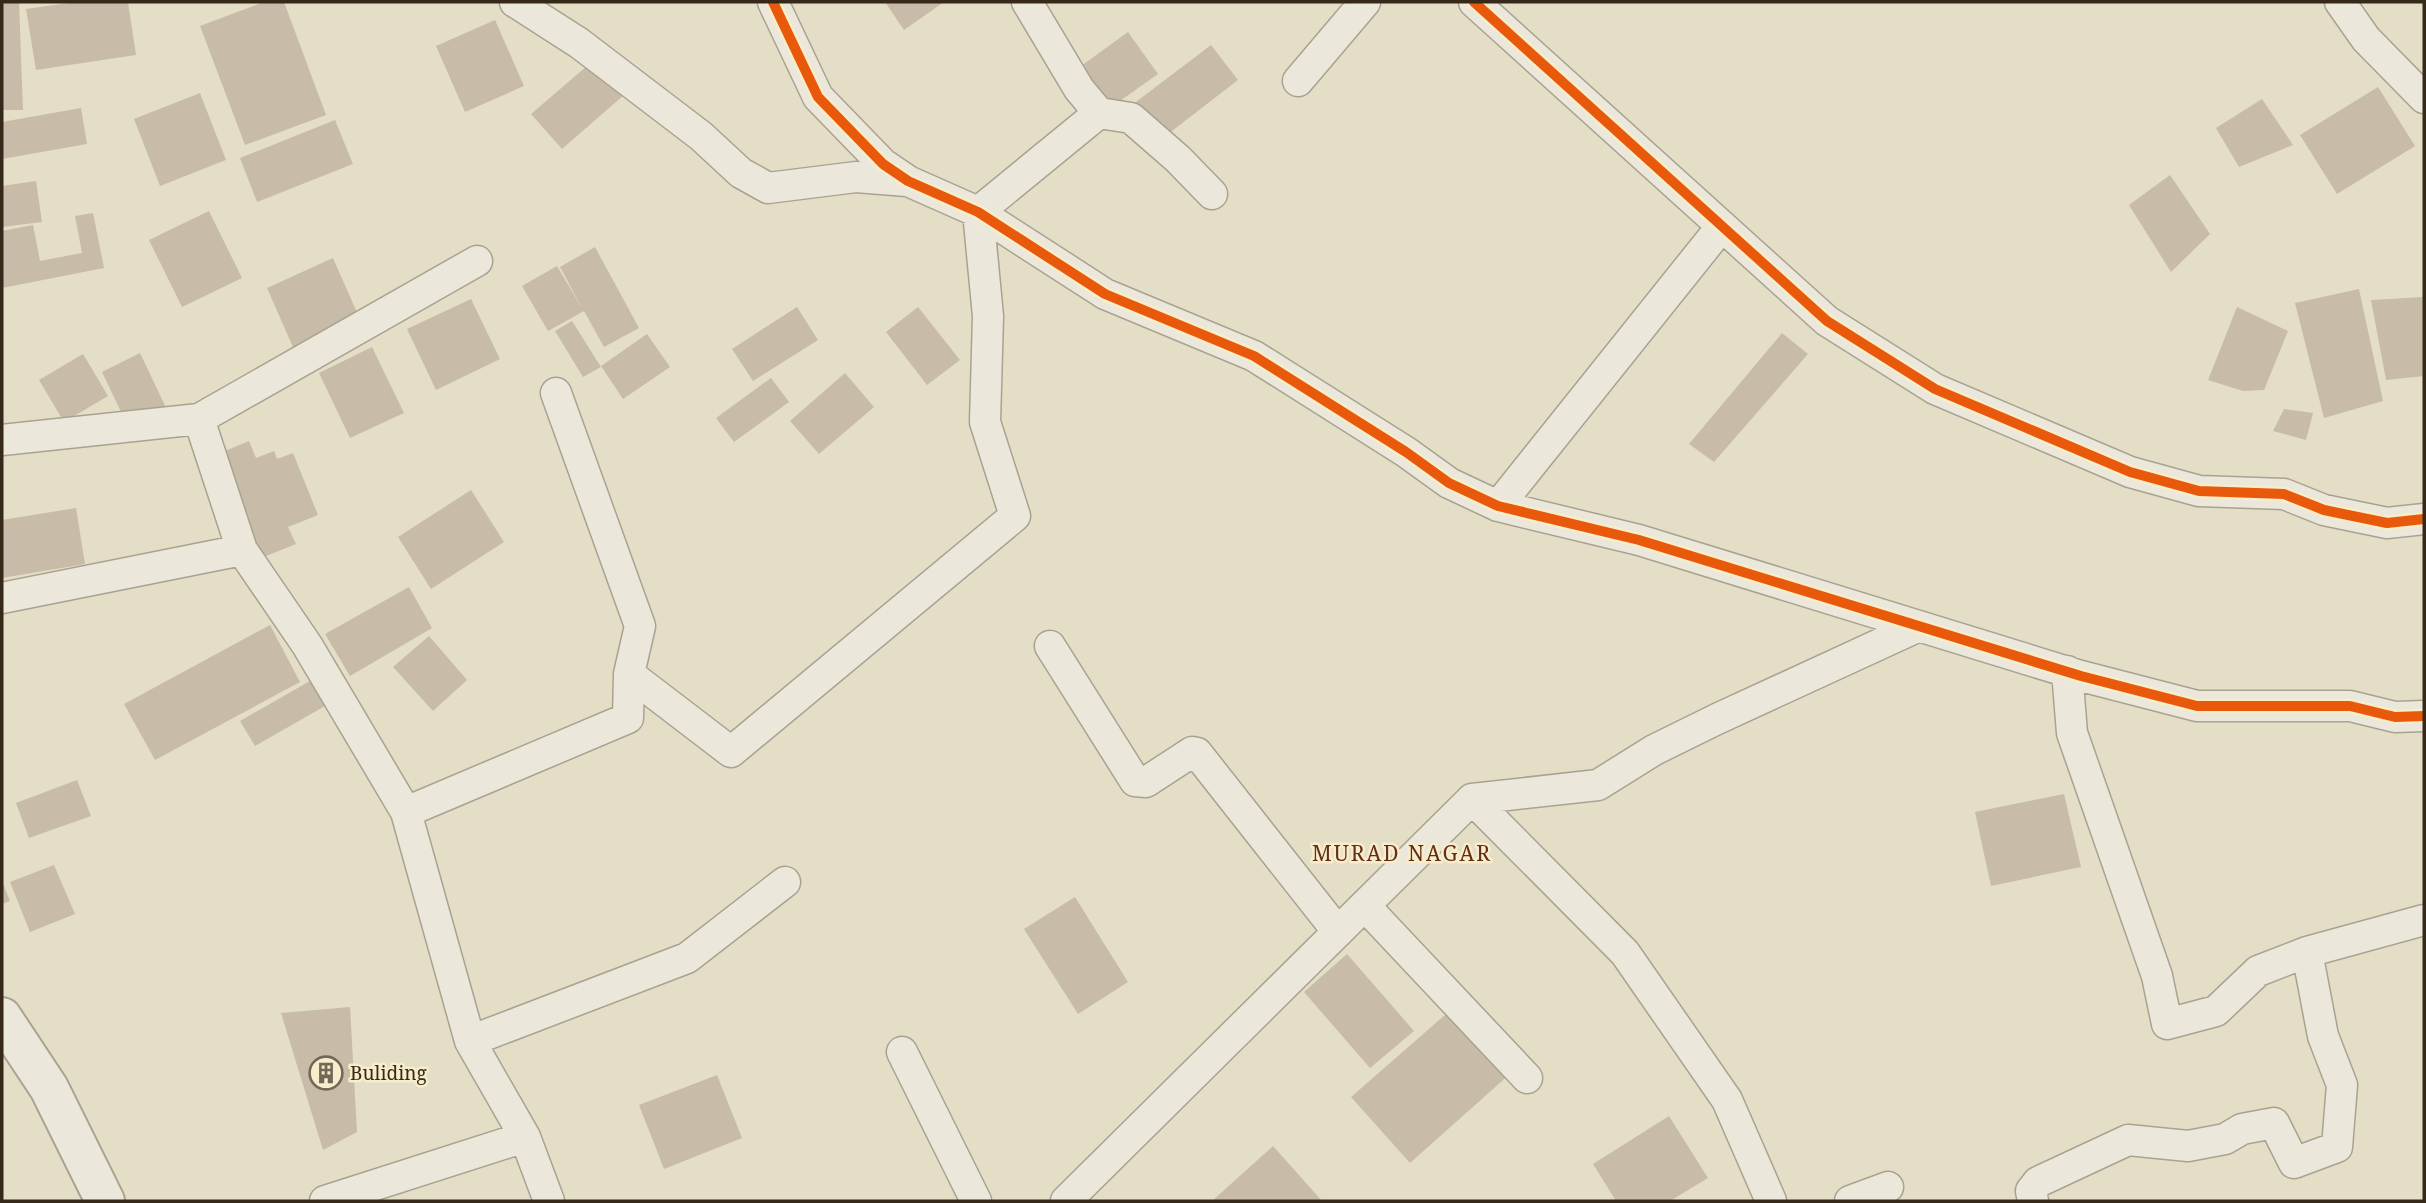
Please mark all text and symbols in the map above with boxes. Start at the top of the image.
district label: MURAD NAGAR [1312,839,1492,867]
building icon: Buliding [307,1054,345,1092]
place label: Buliding [350,1060,427,1086]

